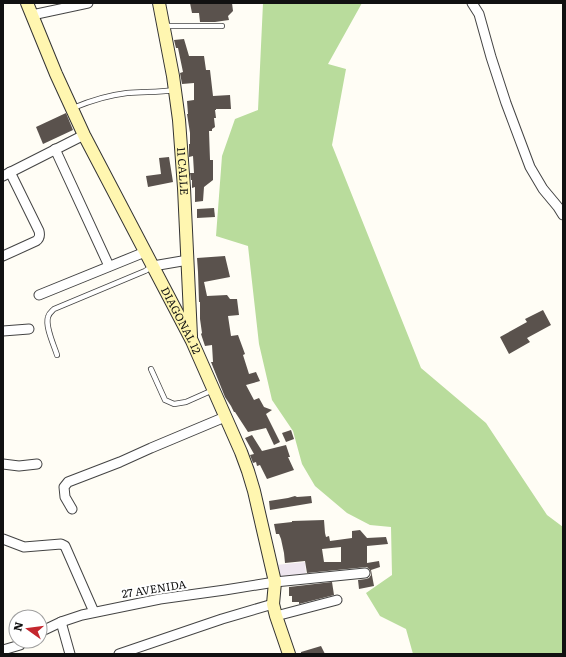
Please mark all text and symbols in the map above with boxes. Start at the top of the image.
street label: 11 CALLE [174,147,193,195]
street label: DIAGONAL 12 [158,284,206,356]
street label: 27 AVENIDA [121,575,187,601]
north arrow [8,609,48,649]
text: N [8,620,26,633]

